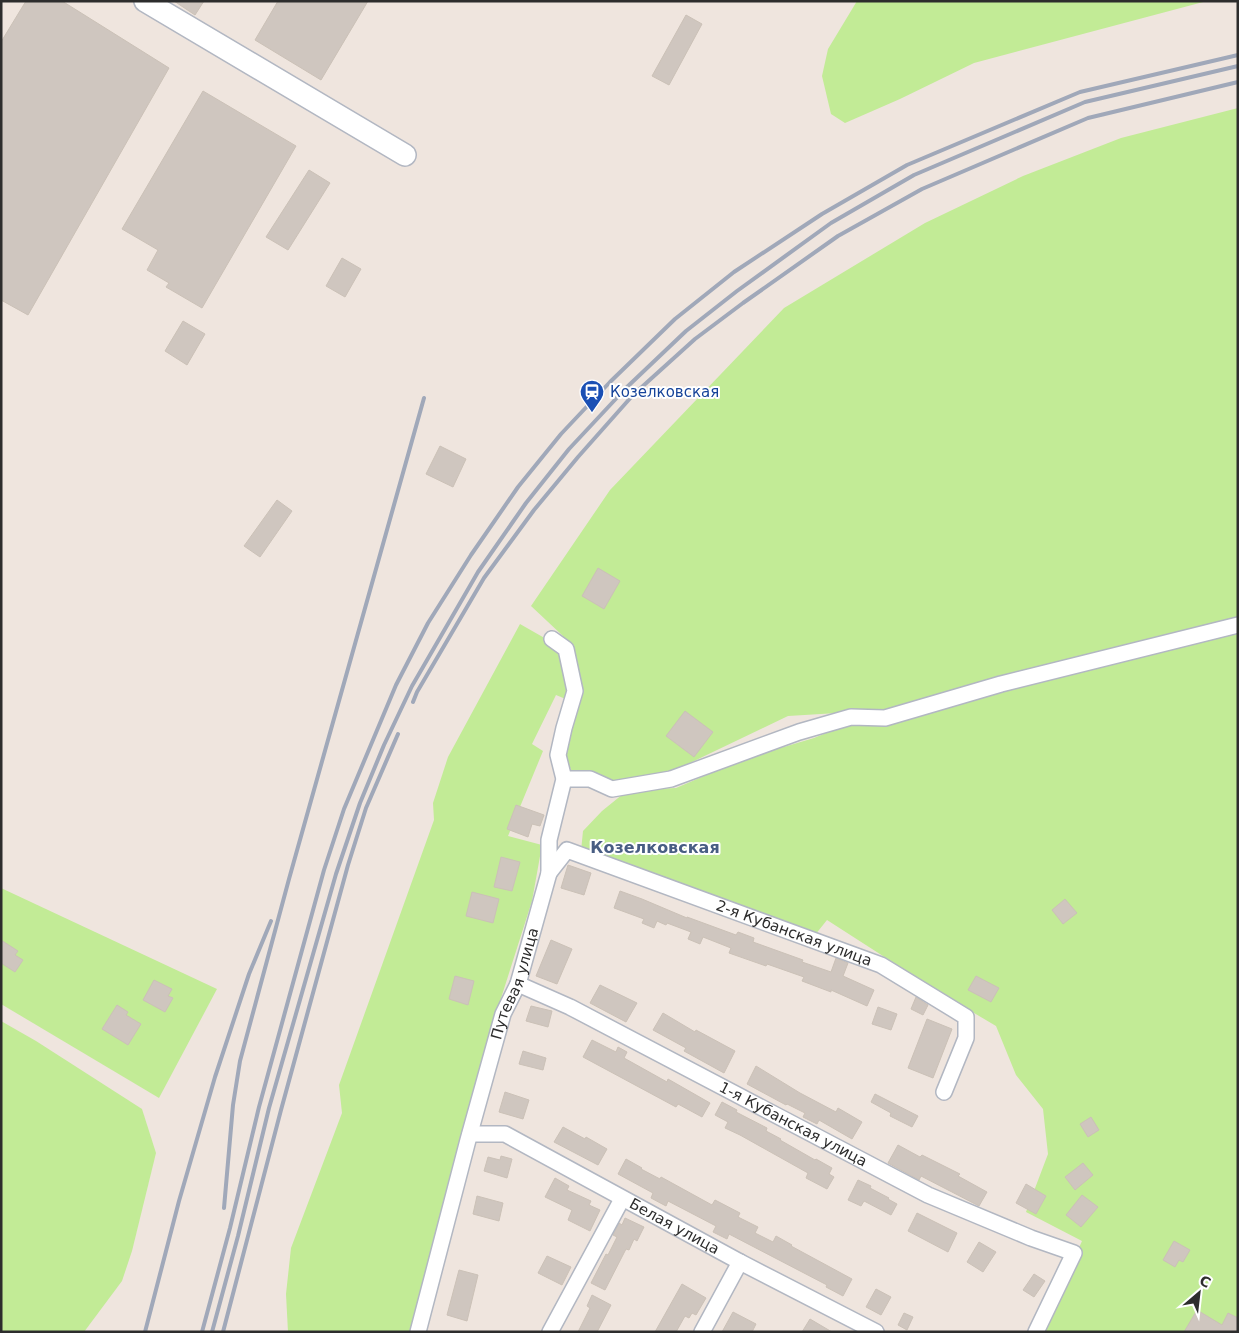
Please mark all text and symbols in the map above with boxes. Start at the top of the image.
station icon: Козелковская [579,379,605,413]
place label: Козелковская [610,383,719,401]
district label: Козелковская [590,838,720,857]
street label: 2-я Кубанская улица [714,896,874,970]
street label: Путевая улица [487,926,542,1041]
street label: 1-я Кубанская улица [716,1078,870,1170]
street label: Белая улица [626,1195,723,1258]
north arrow [1174,1268,1224,1318]
text: С [1197,1272,1213,1291]

